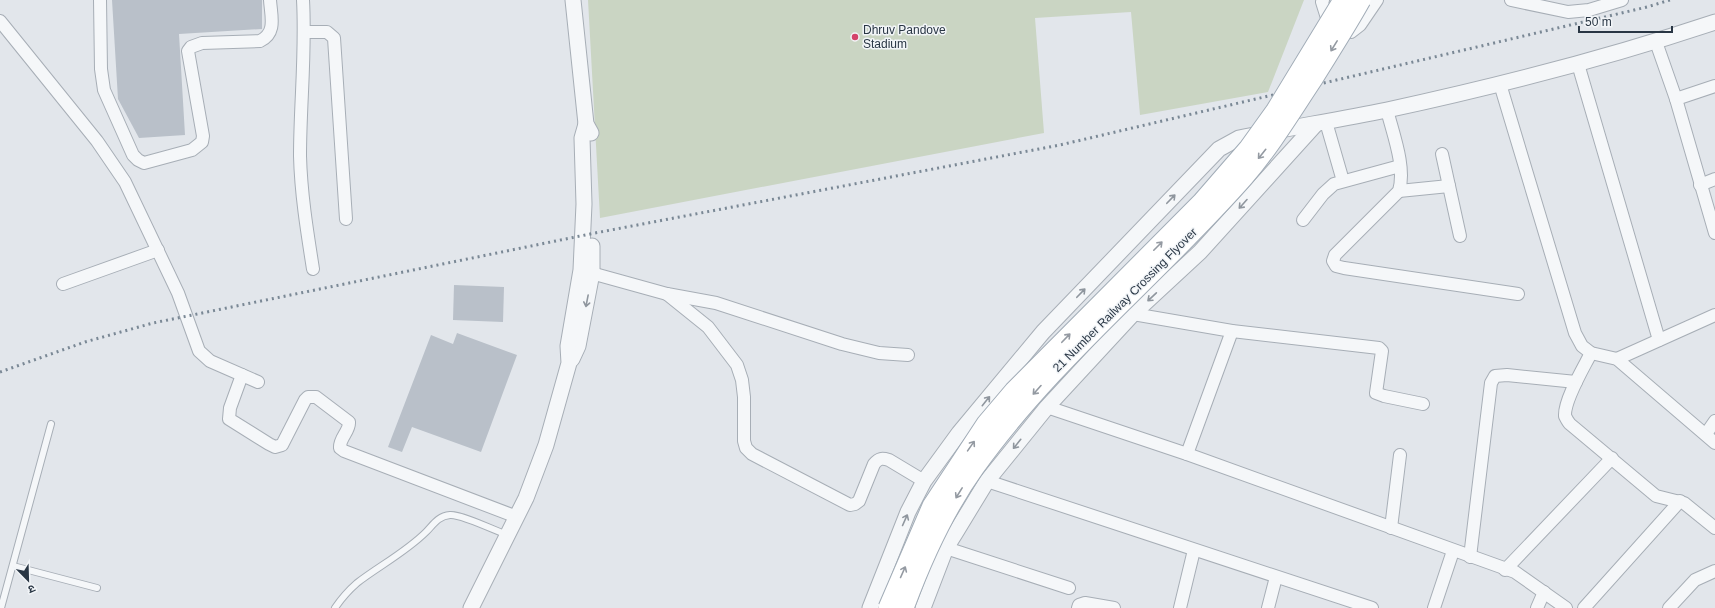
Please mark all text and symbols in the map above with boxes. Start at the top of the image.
scale bar [1579,8,1672,34]
text: 50 m [1585,15,1612,29]
place label: Dhruv Pandove Stadium [863,23,946,51]
marker: Dhruv Pandove Stadium [850,32,860,42]
one-way arrow [1329,40,1338,51]
one-way arrow [1258,149,1266,160]
one-way arrow [1166,195,1175,205]
one-way arrow [1239,199,1248,209]
street label: 21 Number Railway Crossing Flyover [1050,225,1200,375]
one-way arrow [1153,241,1163,251]
one-way arrow [1076,288,1086,298]
one-way arrow [1147,292,1157,302]
one-way arrow [583,294,591,307]
one-way arrow [1061,333,1071,343]
one-way arrow [1033,384,1042,394]
one-way arrow [981,396,990,406]
one-way arrow [1012,439,1021,450]
one-way arrow [967,441,975,452]
one-way arrow [954,487,962,499]
one-way arrow [902,514,909,526]
north arrow [8,560,48,600]
one-way arrow [900,567,907,579]
text: उ [26,582,37,596]

